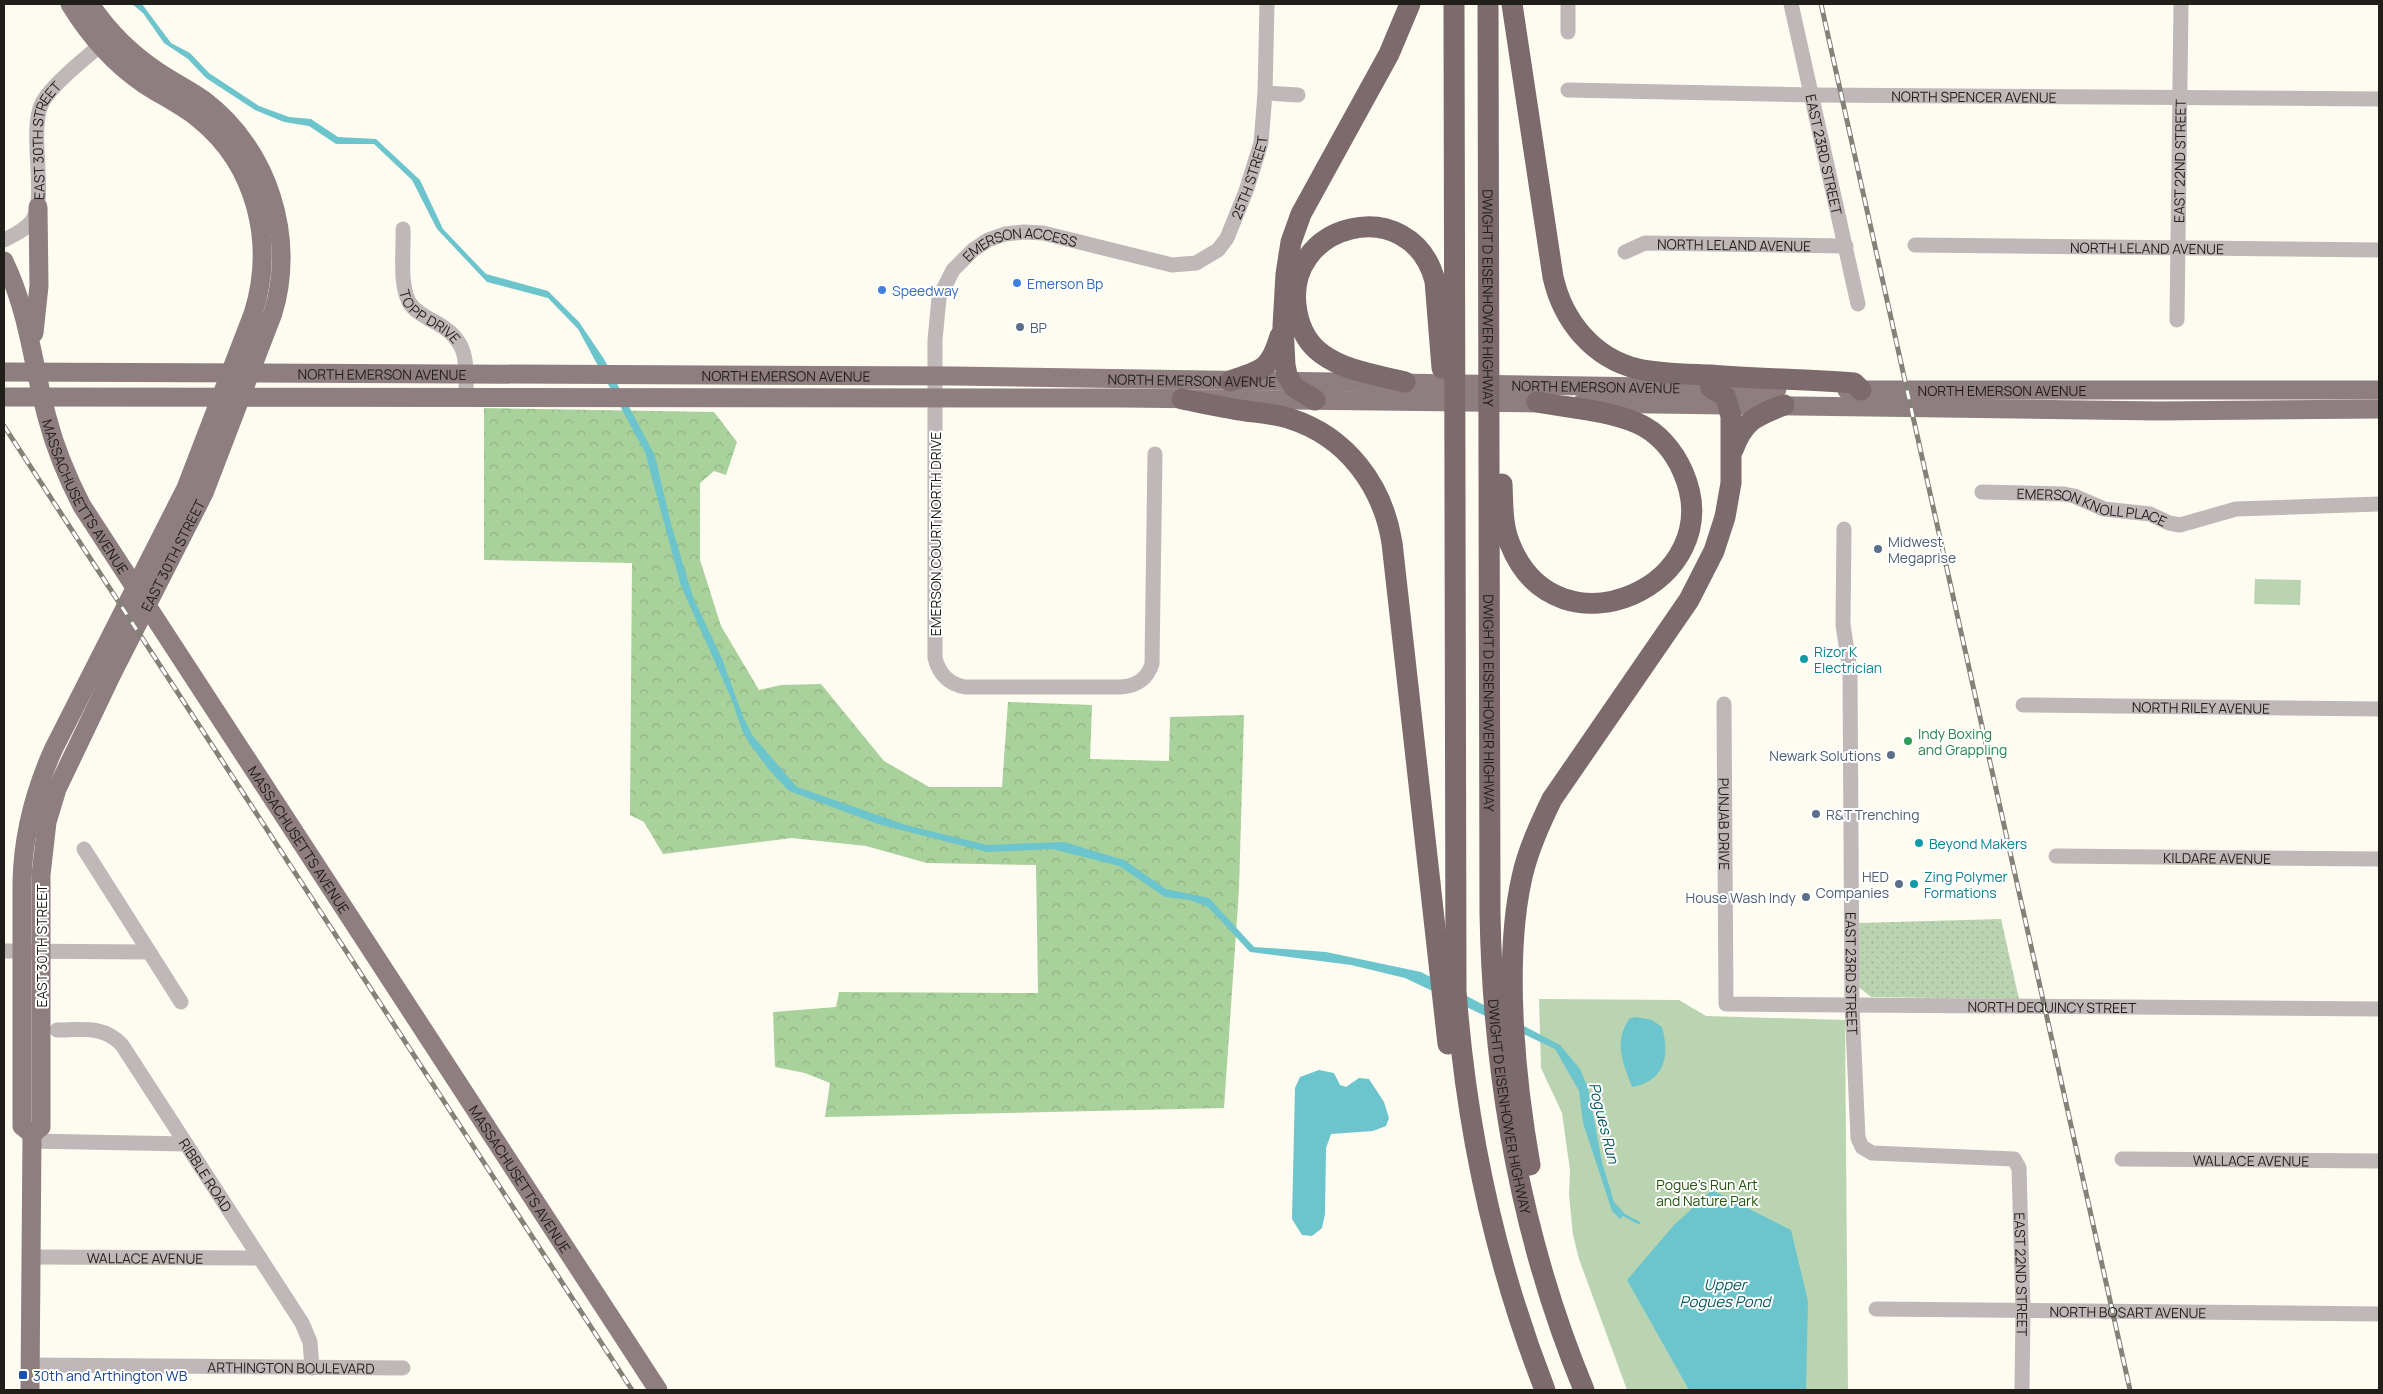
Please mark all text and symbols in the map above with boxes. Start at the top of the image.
street label: EAST 30TH STREET [27,76,65,200]
street label: NORTH SPENCER AVENUE [1891,86,2057,106]
street label: EAST 23RD STREET [1802,92,1847,217]
street label: EAST 22ND STREET [2169,98,2189,223]
street label: 25TH STREET [1226,134,1271,222]
street label: DWIGHT D EISENHOWER HIGHWAY [1479,189,1498,407]
street label: EMERSON ACCESS [958,223,1080,265]
street label: NORTH LELAND AVENUE [1657,234,1811,255]
street label: NORTH LELAND AVENUE [2070,237,2224,258]
place label: Emerson Bp [1027,274,1103,293]
marker: Emerson Bp [1011,277,1023,289]
place label: Speedway [892,281,959,300]
marker: Speedway [876,284,888,296]
street label: TOPP DRIVE [396,287,465,347]
place label: BP [1030,318,1048,337]
marker: BP [1014,321,1026,333]
street label: NORTH EMERSON AVENUE [298,364,466,383]
street label: NORTH EMERSON AVENUE [702,365,870,385]
street label: NORTH EMERSON AVENUE [1107,369,1277,391]
street label: NORTH EMERSON AVENUE [1511,375,1680,397]
street label: NORTH EMERSON AVENUE [1918,381,2086,400]
street label: MASSACHUSETTS AVENUE [38,417,133,578]
street label: EMERSON COURT NORTH DRIVE [926,432,945,636]
street label: EMERSON KNOLL PLACE [2017,483,2170,530]
street label: EAST 30TH STREET [136,495,209,614]
place label: Midwest Megaprise [1888,532,1956,567]
marker: Midwest Megaprise [1872,543,1884,555]
street label: DWIGHT D EISENHOWER HIGHWAY [1480,594,1499,812]
place label: Rizor K Electrician [1814,642,1882,677]
marker: Rizor K Electrician [1798,653,1810,665]
street label: NORTH RILEY AVENUE [2132,697,2270,717]
place label: Indy Boxing and Grappling [1918,724,2007,759]
marker: Indy Boxing and Grappling [1902,735,1914,747]
place label: Newark Solutions [1769,746,1881,765]
marker: Newark Solutions [1885,749,1897,761]
street label: MASSACHUSETTS AVENUE [244,762,354,917]
street label: PUNJAB DRIVE [1715,778,1735,870]
place label: R&T Trenching [1826,805,1919,824]
marker: R&T Trenching [1810,808,1822,820]
place label: Beyond Makers [1929,834,2027,853]
marker: Beyond Makers [1913,837,1925,849]
street label: KILDARE AVENUE [2163,847,2271,867]
place label: HED Companies [1816,867,1889,902]
place label: Zing Polymer Formations [1924,867,2008,902]
marker: HED Companies [1893,878,1905,890]
marker: Zing Polymer Formations [1908,878,1920,890]
street label: EAST 30TH STREET [32,884,51,1008]
place label: House Wash Indy [1686,888,1797,907]
marker: House Wash Indy [1800,891,1812,903]
street label: EAST 23RD STREET [1842,912,1863,1036]
street label: NORTH DEQUINCY STREET [1967,996,2137,1017]
street label: DWIGHT D EISENHOWER HIGHWAY [1484,998,1536,1216]
water label: Pogues Run [1584,1080,1624,1167]
street label: MASSACHUSETTS AVENUE [465,1101,576,1256]
street label: RIBBLE ROAD [175,1134,237,1215]
street label: WALLACE AVENUE [2193,1150,2309,1170]
park label: Pogue's Run Art and Nature Park [1656,1175,1759,1210]
street label: EAST 22ND STREET [2011,1212,2033,1337]
street label: WALLACE AVENUE [87,1248,203,1267]
water label: Upper Pogues Pond [1680,1274,1773,1312]
street label: NORTH BOSART AVENUE [2049,1301,2207,1322]
street label: ARTHINGTON BOULEVARD [207,1357,375,1377]
place label: 30th and Arthington WB [33,1366,188,1385]
marker: 30th and Arthington WB [17,1369,29,1381]

